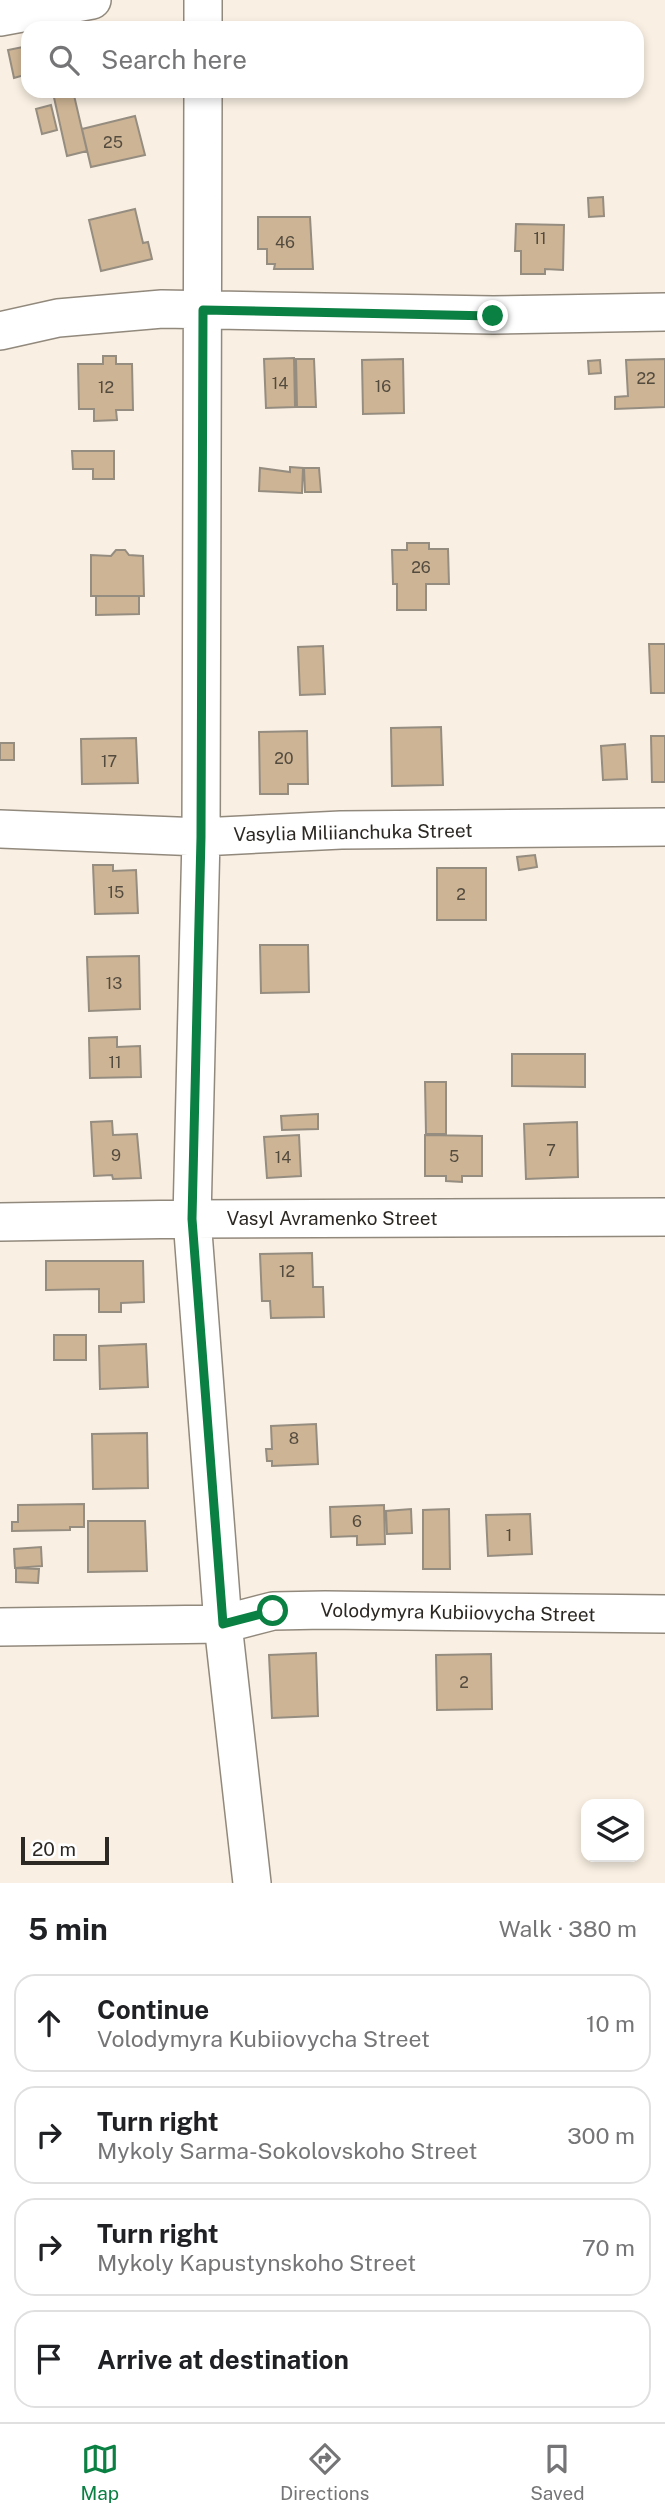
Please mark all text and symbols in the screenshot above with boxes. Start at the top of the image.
search box [21,21,644,98]
icon: search [45,41,83,79]
text: Search here [101,44,247,75]
house number: 25 [103,133,123,152]
house number: 11 [533,229,547,248]
house number: 46 [275,233,295,252]
route end [477,300,508,331]
house number: 22 [636,369,656,388]
house number: 14 [272,374,288,393]
house number: 16 [375,377,391,396]
house number: 12 [98,378,114,397]
house number: 26 [411,558,431,577]
house number: 20 [274,749,294,768]
house number: 17 [101,752,117,771]
street label: Vasylia Miliianchuka Street [233,819,473,845]
house number: 15 [108,883,124,902]
house number: 2 [456,885,466,904]
house number: 13 [106,974,122,993]
house number: 11 [108,1053,122,1072]
house number: 7 [546,1141,556,1160]
house number: 9 [111,1146,121,1165]
house number: 5 [449,1147,459,1166]
house number: 14 [275,1148,291,1167]
street label: Vasyl Avramenko Street [226,1207,438,1229]
house number: 12 [279,1262,295,1281]
house number: 8 [289,1429,299,1448]
house number: 6 [352,1512,362,1531]
house number: 1 [506,1526,512,1545]
route start [257,1595,288,1626]
street label: Volodymyra Kubiiovycha Street [320,1599,596,1625]
house number: 2 [459,1673,469,1692]
map controls [581,1799,644,1862]
button: layers [581,1799,644,1862]
scale bar [21,1834,108,1866]
text: 20 m [32,1838,76,1860]
text: 5 min [28,1911,108,1947]
text: Walk · 380 m [499,1915,637,1942]
text: Continue [97,1994,209,2025]
icon: ahead [30,2004,68,2042]
text: 10 m [586,2010,635,2037]
text: Volodymyra Kubiiovycha Street [97,2025,430,2052]
text: Turn right [97,2106,219,2137]
icon: right [30,2116,68,2154]
text: 300 m [567,2122,635,2149]
text: Mykoly Sarma-Sokolovskoho Street [97,2137,477,2164]
text: Turn right [97,2218,219,2249]
icon: right [30,2228,68,2266]
text: 70 m [582,2234,635,2261]
text: Mykoly Kapustynskoho Street [97,2249,416,2276]
icon: arrive [30,2340,68,2378]
text: Arrive at destination [97,2344,349,2375]
tab: Map [80,2440,119,2504]
tab: Directions [280,2440,369,2504]
tab: Saved [530,2440,585,2504]

